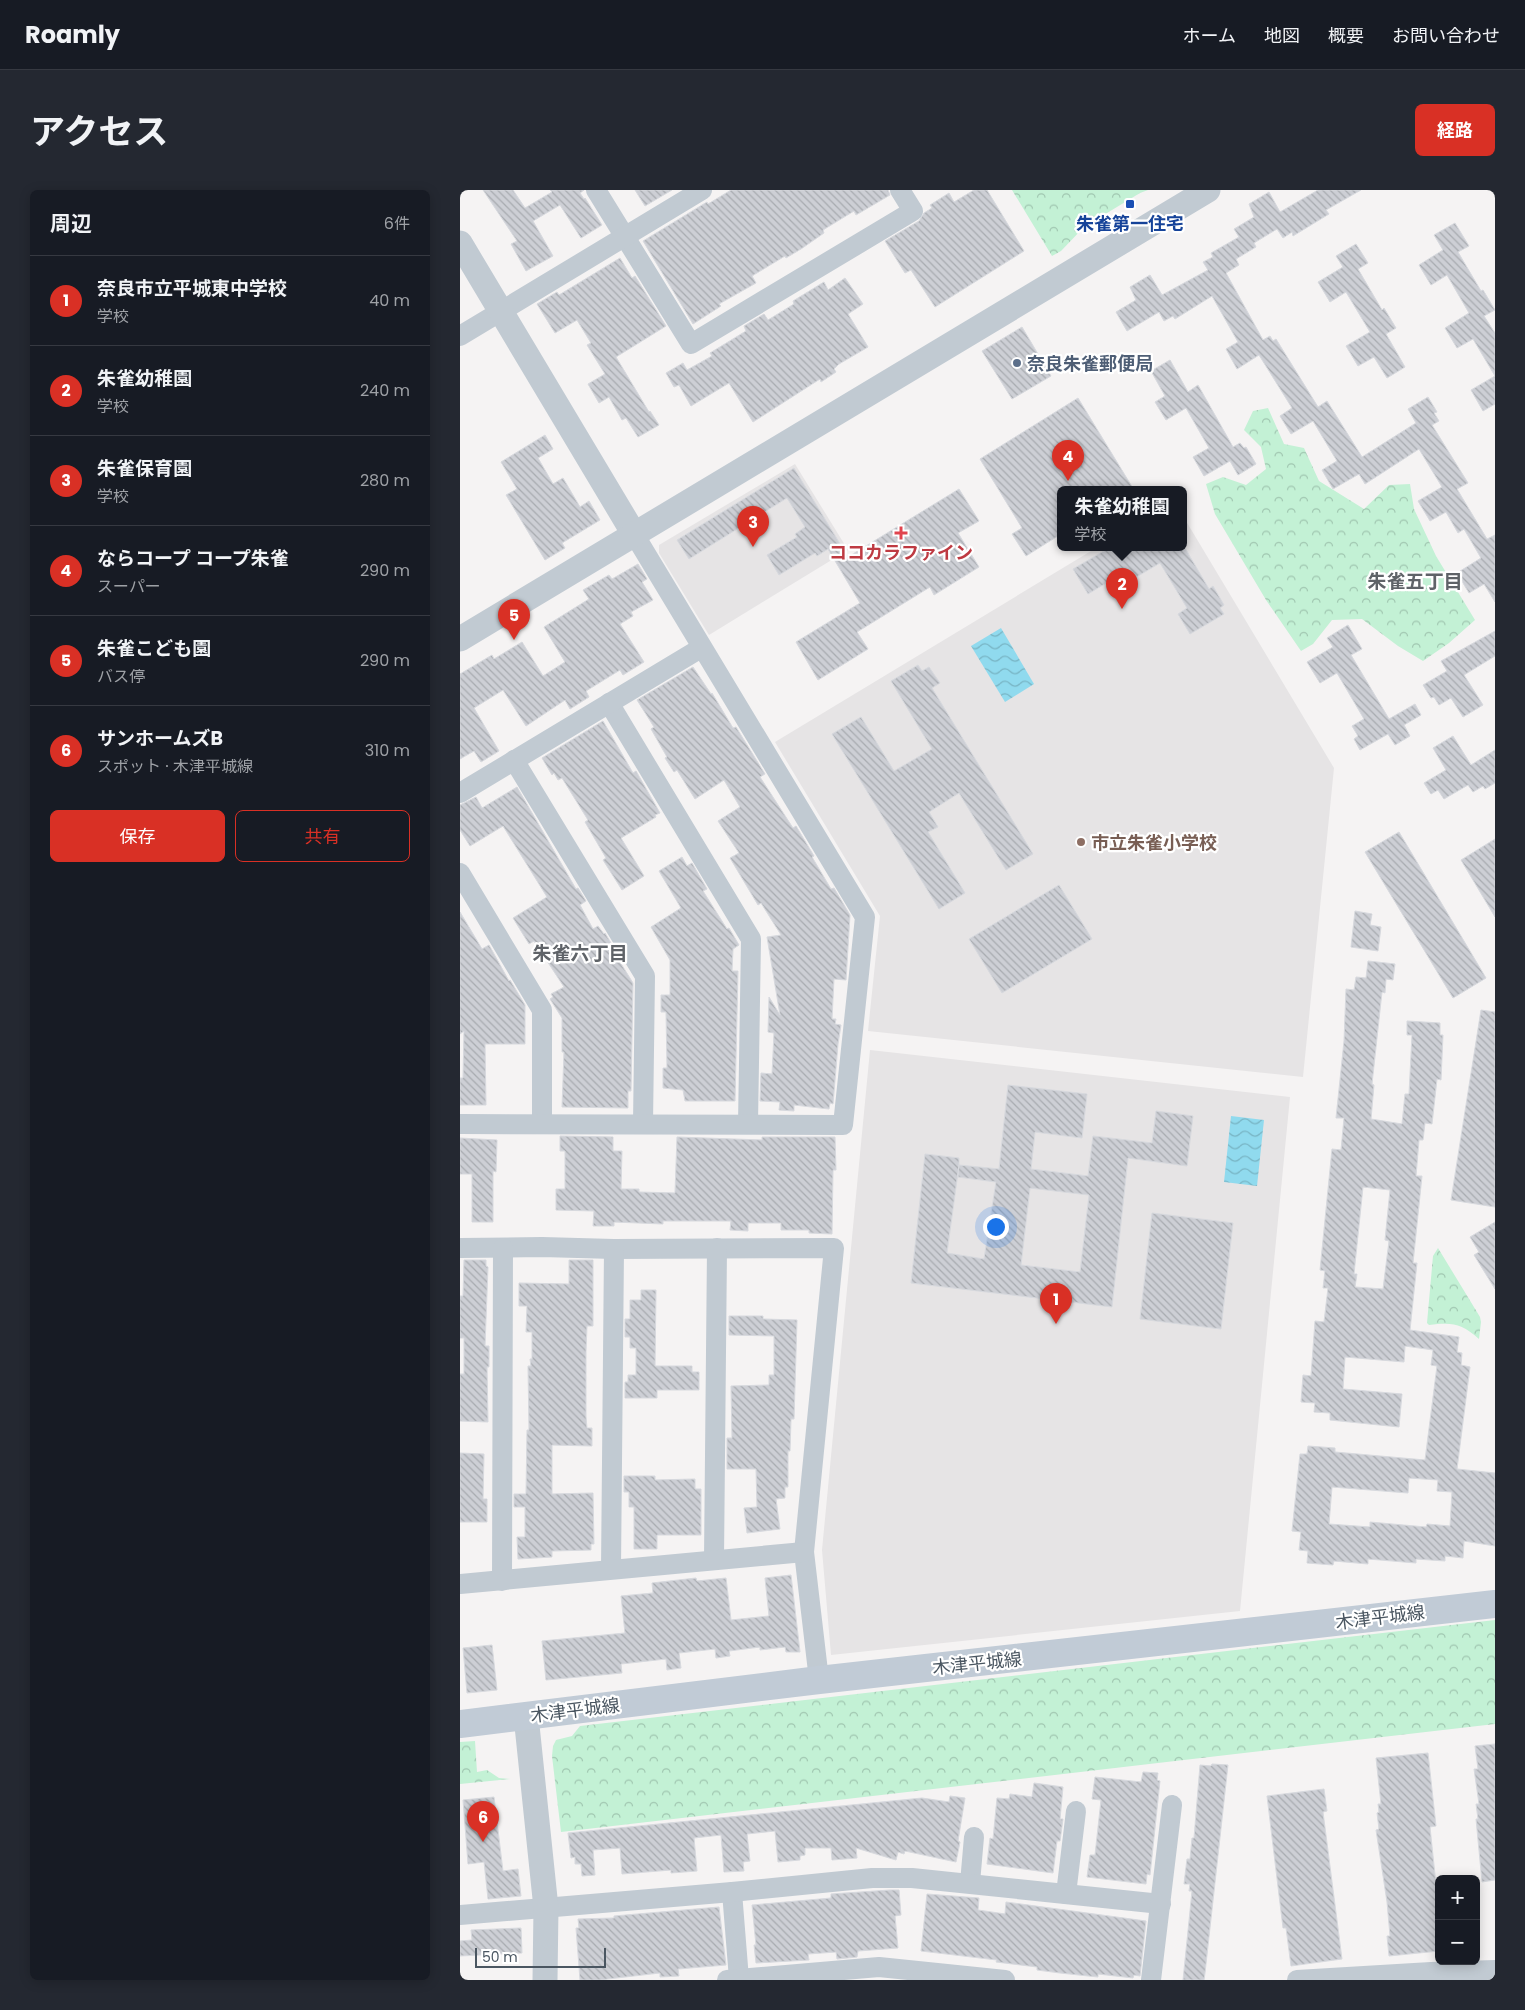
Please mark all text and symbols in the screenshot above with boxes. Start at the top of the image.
text: Roamly [25,18,120,51]
text: ホーム [1183,23,1236,48]
text: 地図 [1264,23,1300,48]
text: 概要 [1328,23,1364,48]
text: お問い合わせ [1392,23,1500,48]
button: 経路 [1415,104,1495,156]
text: アクセス [30,107,168,156]
marker: 朱雀第一住宅 [1124,198,1136,210]
text: 周辺 [50,209,92,238]
place label: 朱雀第一住宅 [1076,211,1184,236]
text: 6件 [384,212,410,235]
text: 奈良市立平城東中学校 [97,275,287,302]
text: 1 [63,289,69,312]
text: 40 m [369,289,410,312]
text: 学校 [97,305,129,328]
place label: 奈良朱雀郵便局 [1027,351,1153,376]
marker: 奈良朱雀郵便局 [1011,357,1023,369]
text: 朱雀幼稚園 [97,365,192,392]
text: 2 [61,379,71,402]
text: 240 m [360,379,410,402]
text: 学校 [97,395,129,418]
pin: 4 [1052,440,1084,481]
text: 朱雀保育園 [97,455,192,482]
text: 3 [61,469,71,492]
text: 280 m [360,469,410,492]
text: 学校 [97,485,129,508]
popup [1057,486,1187,551]
text: 朱雀幼稚園 [1074,493,1170,520]
pin: 3 [737,506,769,547]
text: 学校 [1074,523,1107,546]
marker: ココカラファイン [895,527,907,539]
place label: ココカラファイン [829,540,973,565]
text: ならコープ コープ朱雀 [97,545,289,572]
text: 4 [61,559,71,582]
text: 290 m [360,559,410,582]
pin: 2 [1106,568,1138,609]
district label: 朱雀五丁目 [1367,568,1463,595]
text: スーパー [97,575,161,598]
pin: 5 [498,599,530,640]
text: 朱雀こども園 [97,635,211,662]
text: 5 [61,649,71,672]
text: 290 m [360,649,410,672]
text: バス停 [97,665,145,688]
text: サンホームズB [97,725,223,752]
text: 6 [61,739,71,762]
text: 310 m [365,739,410,762]
text: スポット · 木津平城線 [97,755,253,778]
button: 保存 [50,810,225,862]
button: 共有 [235,810,410,862]
place label: 市立朱雀小学校 [1091,830,1217,855]
marker: 市立朱雀小学校 [1075,836,1087,848]
district label: 朱雀六丁目 [532,940,628,967]
your location [983,1214,1009,1240]
pin: 1 [1040,1283,1072,1324]
street label: 木津平城線 [1334,1599,1426,1635]
street label: 木津平城線 [931,1646,1023,1680]
street label: 木津平城線 [529,1692,621,1728]
pin: 6 [467,1801,499,1842]
map controls [1435,1875,1480,1965]
button: + [1435,1875,1480,1920]
button: − [1435,1920,1480,1965]
scale bar [475,1945,606,1968]
text: 50 m [482,1947,518,1967]

